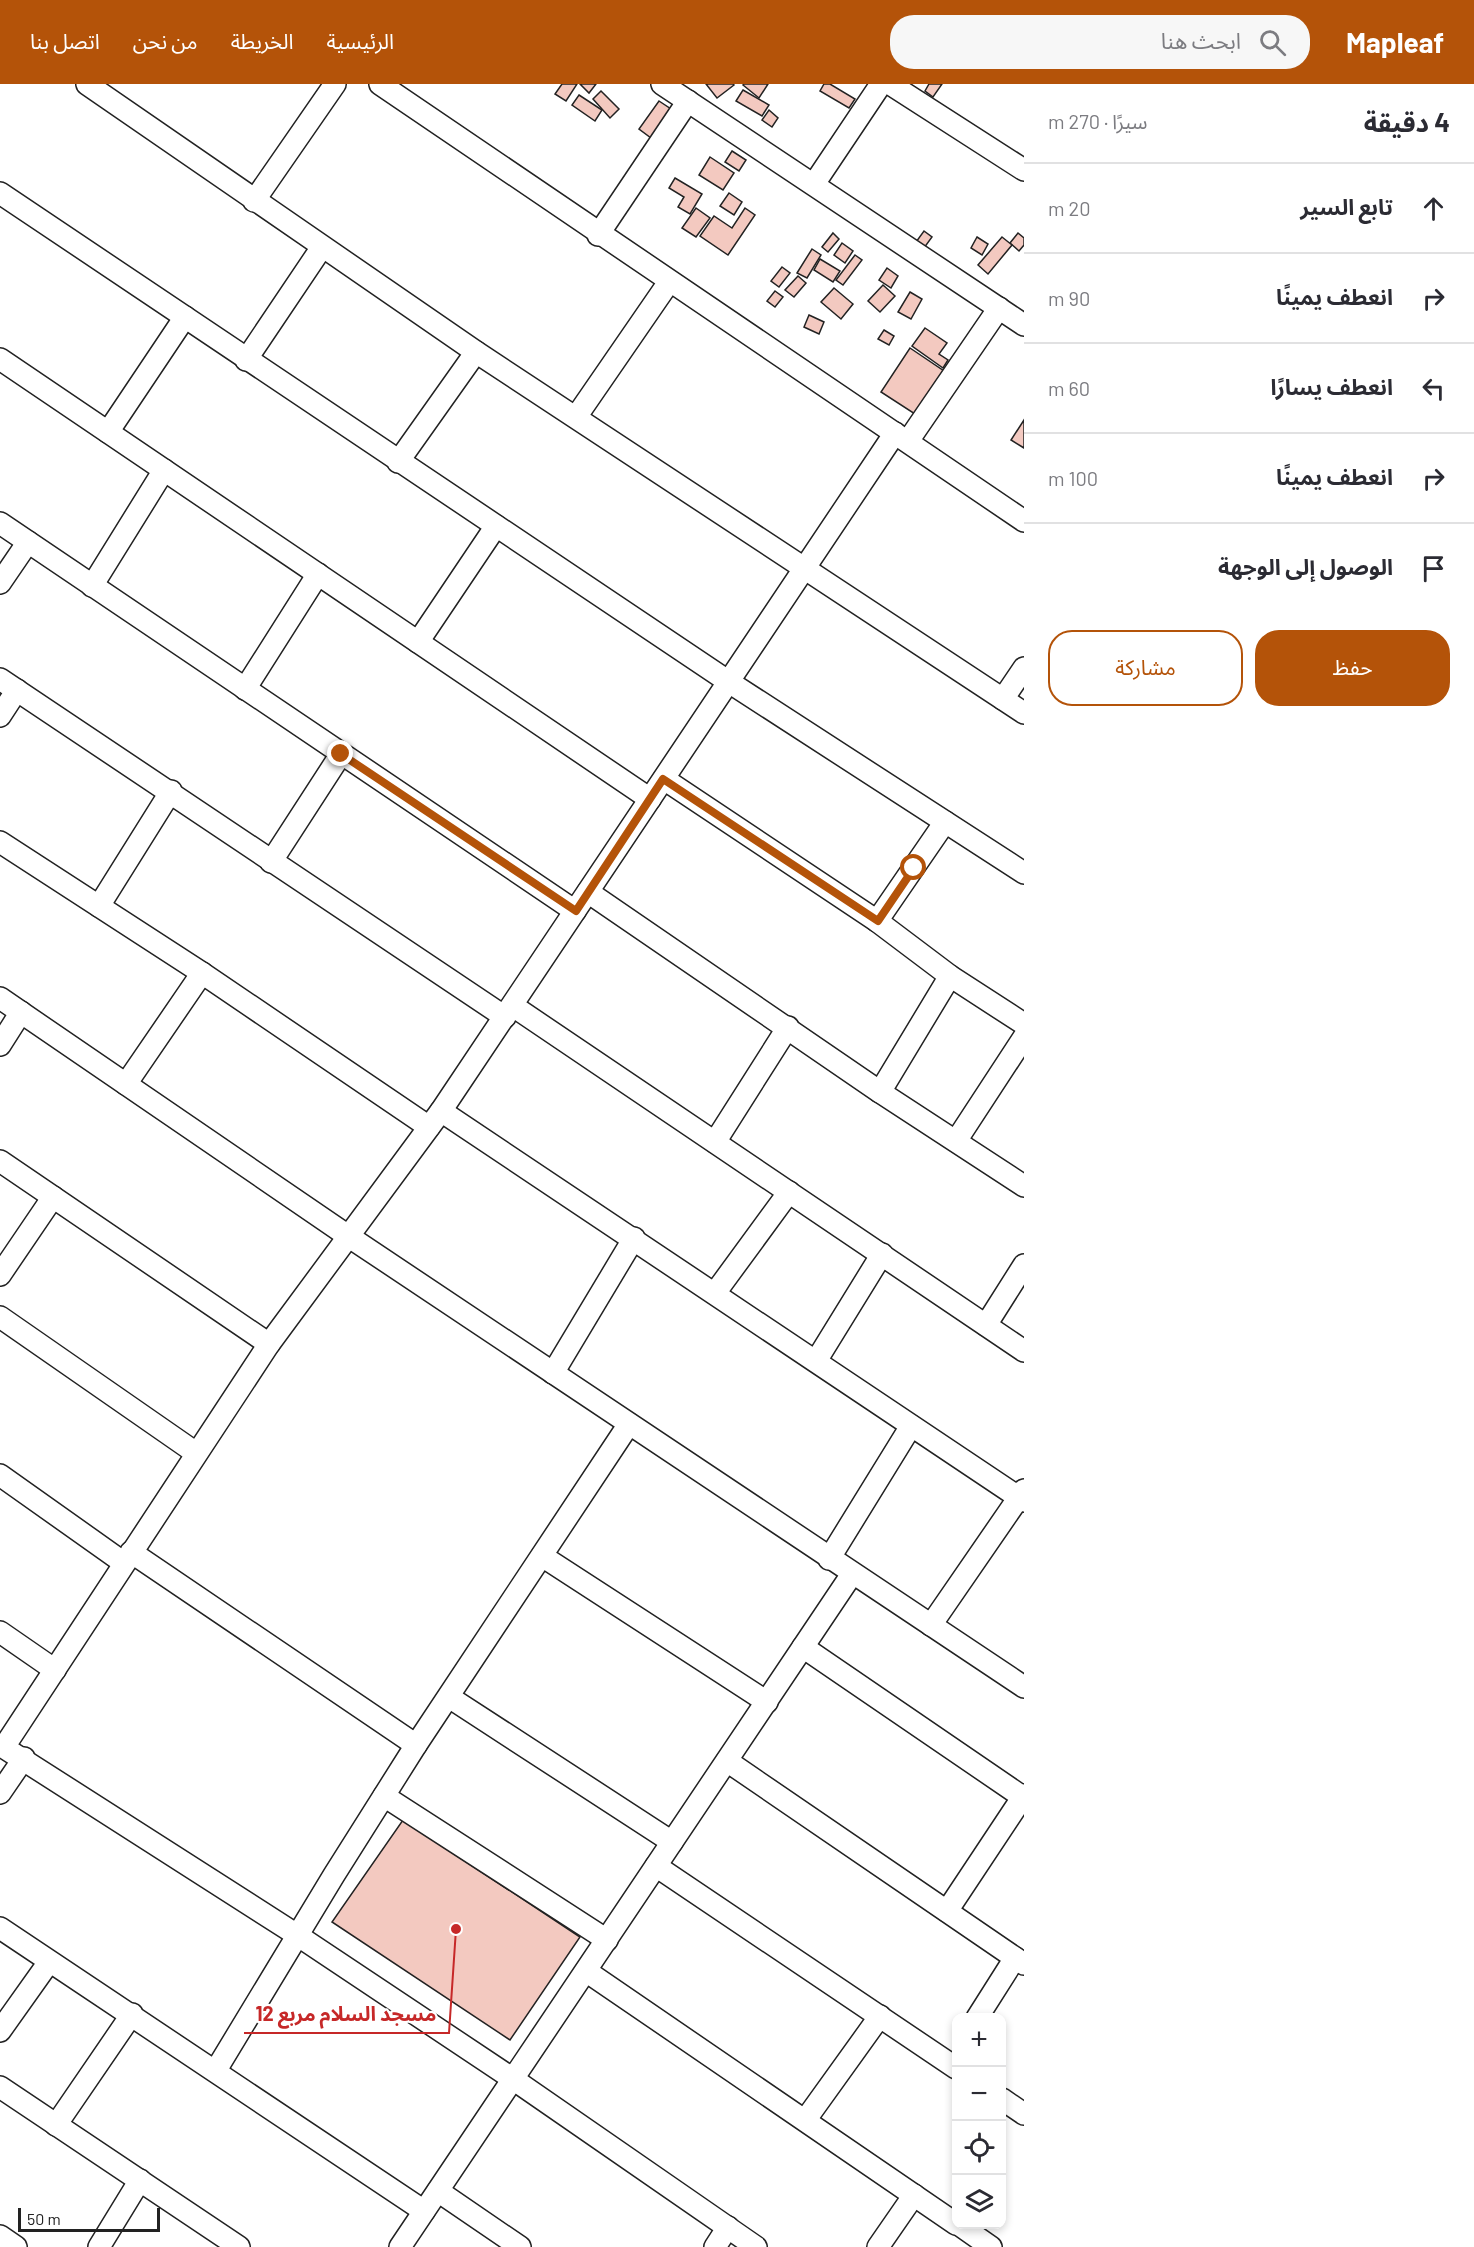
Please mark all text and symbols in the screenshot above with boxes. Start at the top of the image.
search box [890,15,1310,69]
text: Mapleaf [1346,25,1444,59]
icon: search [1256,26,1289,59]
text: ابحث هنا [1161,27,1241,53]
text: اتصل بنا [30,28,100,53]
text: من نحن [133,28,198,53]
text: الخريطة [231,28,294,53]
text: الرئيسية [327,28,394,53]
text: 4 دقيقة [1364,106,1450,137]
text: سيرًا · 270 m [1048,109,1148,133]
icon: ahead [1417,192,1450,225]
text: تابع السير [1300,193,1393,219]
text: 20 m [1048,196,1091,220]
icon: right [1417,282,1450,315]
text: انعطف يمينًا [1276,283,1393,309]
text: 90 m [1048,286,1090,310]
icon: left [1417,372,1450,405]
text: انعطف يسارًا [1270,373,1393,399]
text: 60 m [1048,376,1090,400]
icon: right [1417,462,1450,495]
text: انعطف يمينًا [1276,463,1393,489]
text: 100 m [1048,466,1098,490]
icon: arrive [1417,552,1450,585]
text: الوصول إلى الوجهة [1218,553,1393,579]
button: مشاركة [1048,630,1243,706]
button: حفظ [1255,630,1450,706]
route end [327,740,353,766]
route start [900,854,926,880]
callout: مسجد السلام مربع 12 [244,1995,449,2033]
text: مسجد السلام مربع 12 [256,2001,436,2029]
map controls [952,2013,1006,2229]
button: + [952,2013,1006,2067]
button: − [952,2067,1006,2121]
button: locate [952,2121,1006,2175]
button: layers [952,2175,1006,2229]
scale bar [18,2205,160,2232]
text: 50 m [27,2209,61,2228]

